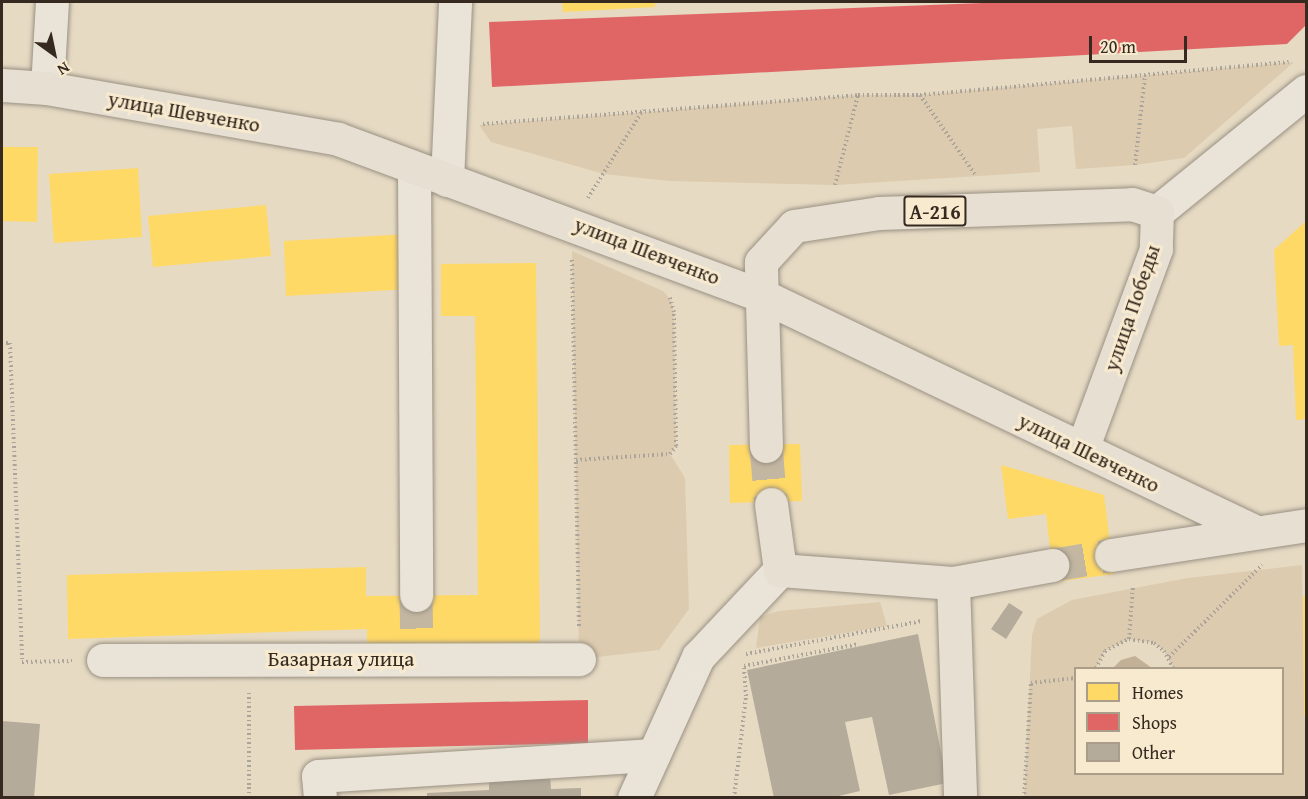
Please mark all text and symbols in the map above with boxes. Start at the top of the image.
north arrow [24,24,84,84]
scale bar [1092,24,1190,62]
text: 20 m [1100,33,1136,60]
text: N [53,56,75,82]
street label: улица Шевченко [106,86,262,138]
road number: А-216 [902,194,968,228]
street label: улица Шевченко [571,212,723,290]
street label: улица Победы [1099,241,1165,375]
street label: улица Шевченко [1014,408,1164,498]
street label: Базарная улица [268,646,414,672]
legend [1074,667,1284,775]
text: Homes [1132,679,1183,706]
text: Shops [1132,709,1177,736]
text: Other [1132,739,1175,766]

